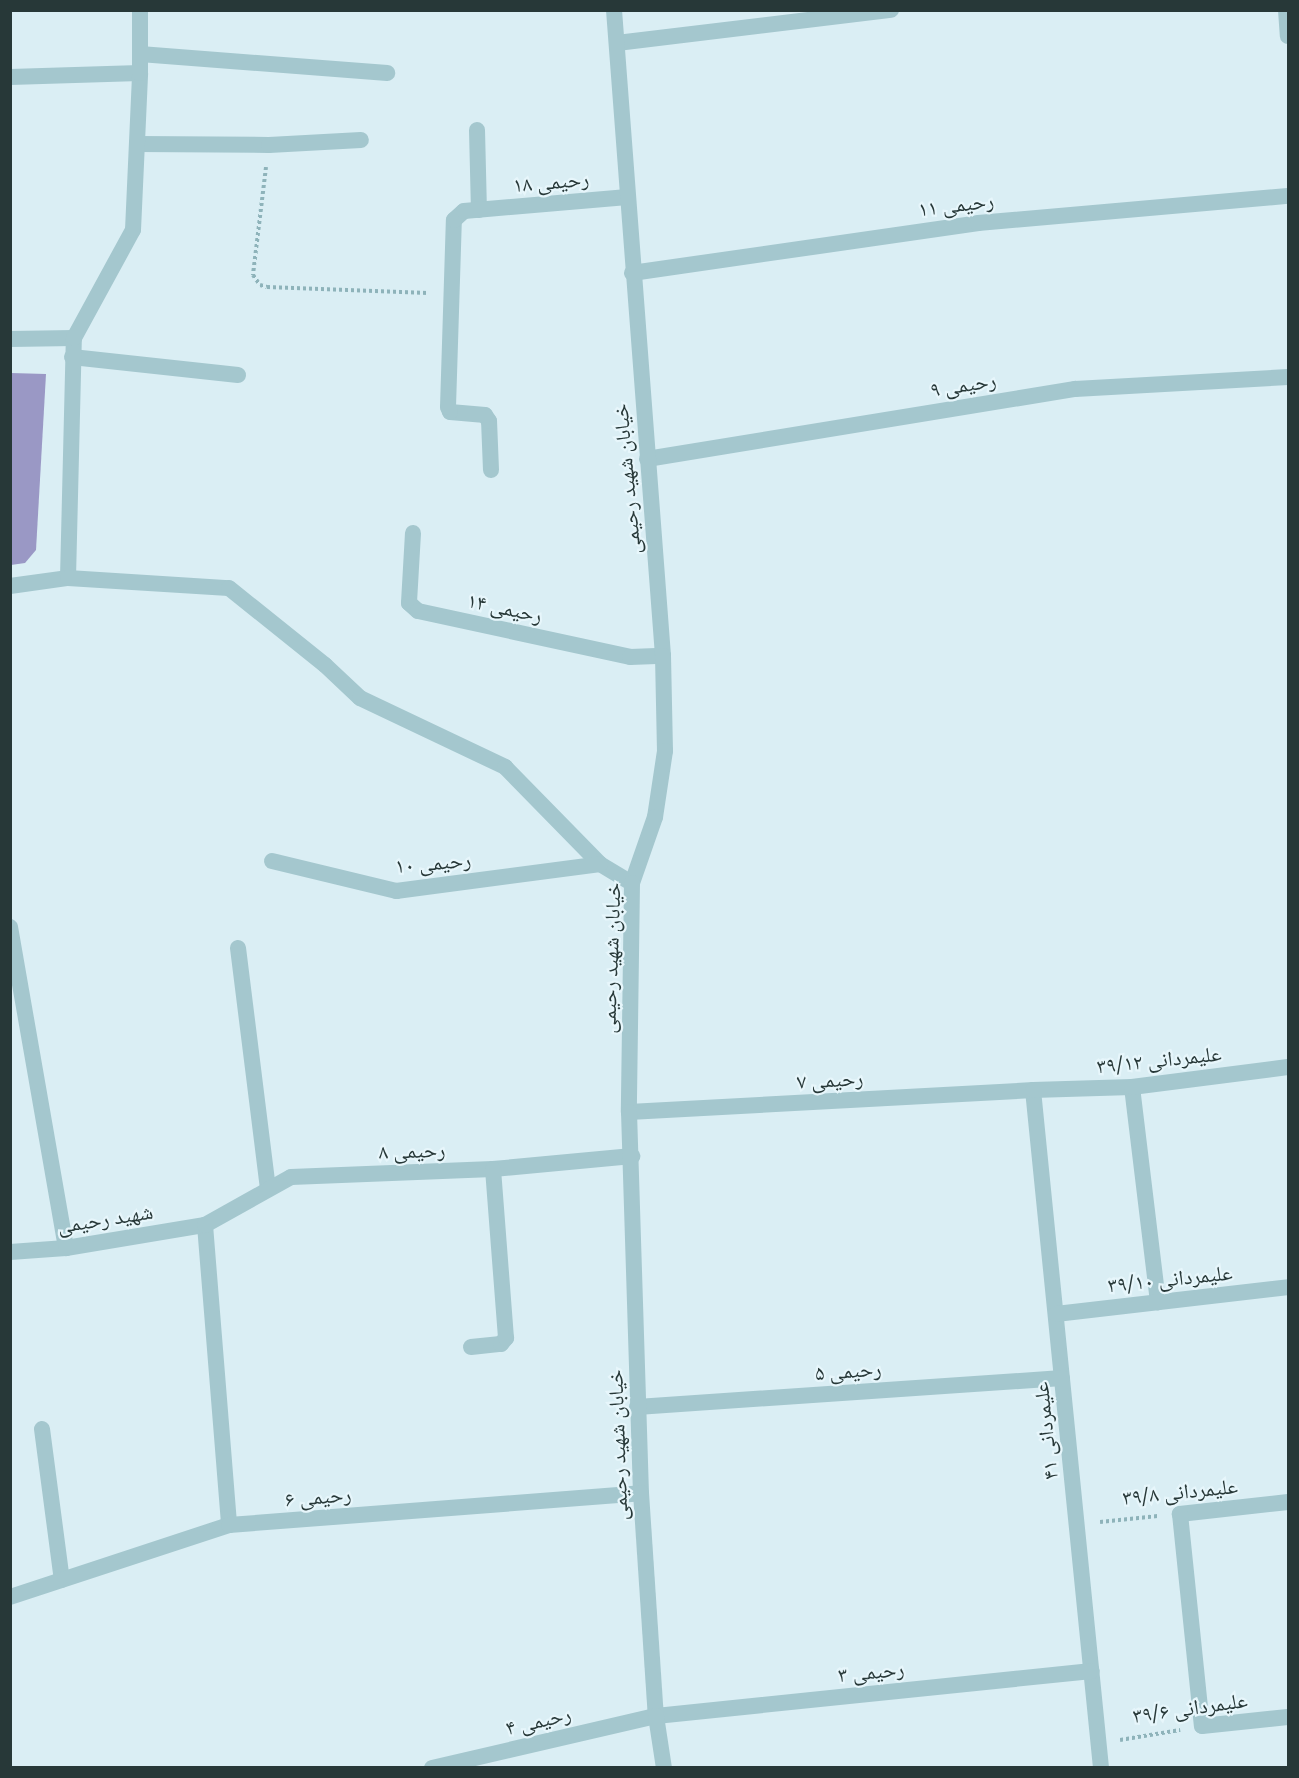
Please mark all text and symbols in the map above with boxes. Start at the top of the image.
street label: رحیمی ۱۸ [512,165,590,197]
street label: رحیمی ۱۱ [917,187,995,221]
street label: رحیمی ۹ [928,366,998,402]
street label: خیابان شهید رحیمی [607,403,645,555]
street label: رحیمی ۱۴ [465,587,545,627]
street label: رحیمی ۱۰ [394,846,472,878]
street label: خیابان شهید رحیمی [595,882,625,1034]
street label: علیمردانی ۳۹/۱۲ [1095,1040,1223,1078]
street label: رحیمی ۷ [796,1065,864,1093]
street label: رحیمی ۸ [378,1136,446,1164]
street label: شهید رحیمی [55,1198,155,1238]
street label: علیمردانی ۳۹/۱۰ [1106,1259,1234,1297]
street label: رحیمی ۵ [814,1355,882,1385]
street label: خیابان شهید رحیمی [602,1369,632,1521]
street label: علیمردانی ۴۱ [1027,1381,1063,1481]
street label: علیمردانی ۳۹/۸ [1121,1472,1239,1510]
street label: رحیمی ۶ [284,1481,352,1511]
street label: رحیمی ۳ [837,1655,905,1687]
street label: علیمردانی ۳۹/۶ [1131,1686,1249,1728]
street label: رحیمی ۴ [503,1700,573,1740]

